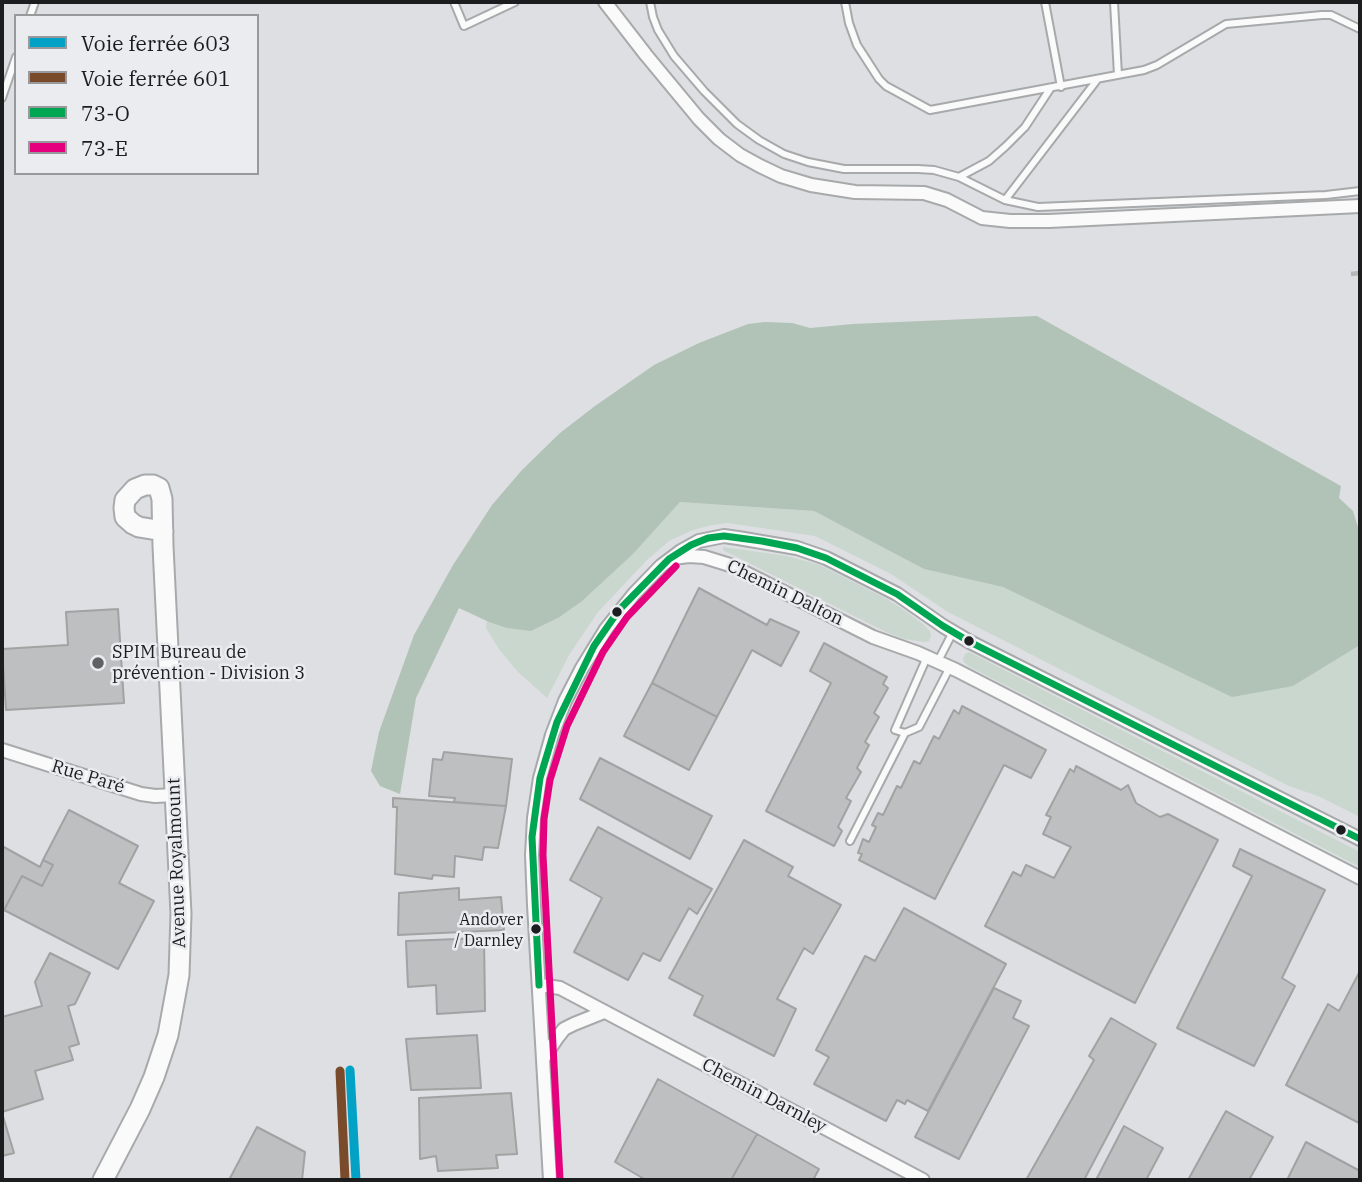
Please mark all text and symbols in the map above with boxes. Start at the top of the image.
legend [14,14,259,175]
text: Voie ferrée 603 [81,29,230,57]
text: Voie ferrée 601 [81,64,230,92]
text: 73-O [81,99,130,127]
text: 73-E [81,134,128,162]
street label: Chemin Dalton [723,555,847,631]
unlabelled marker [610,605,624,619]
unlabelled marker [962,634,976,648]
place label: SPIM Bureau de prévention - Division 3 [112,642,305,684]
marker: SPIM Bureau de prévention - Division 3 [90,655,106,671]
street label: Rue Paré [49,756,127,798]
street label: Avenue Royalmount [163,778,191,948]
unlabelled marker [1334,823,1348,837]
place label: Andover / Darnley [454,910,523,948]
marker: Andover / Darnley [529,922,543,936]
street label: Chemin Darnley [698,1054,830,1138]

